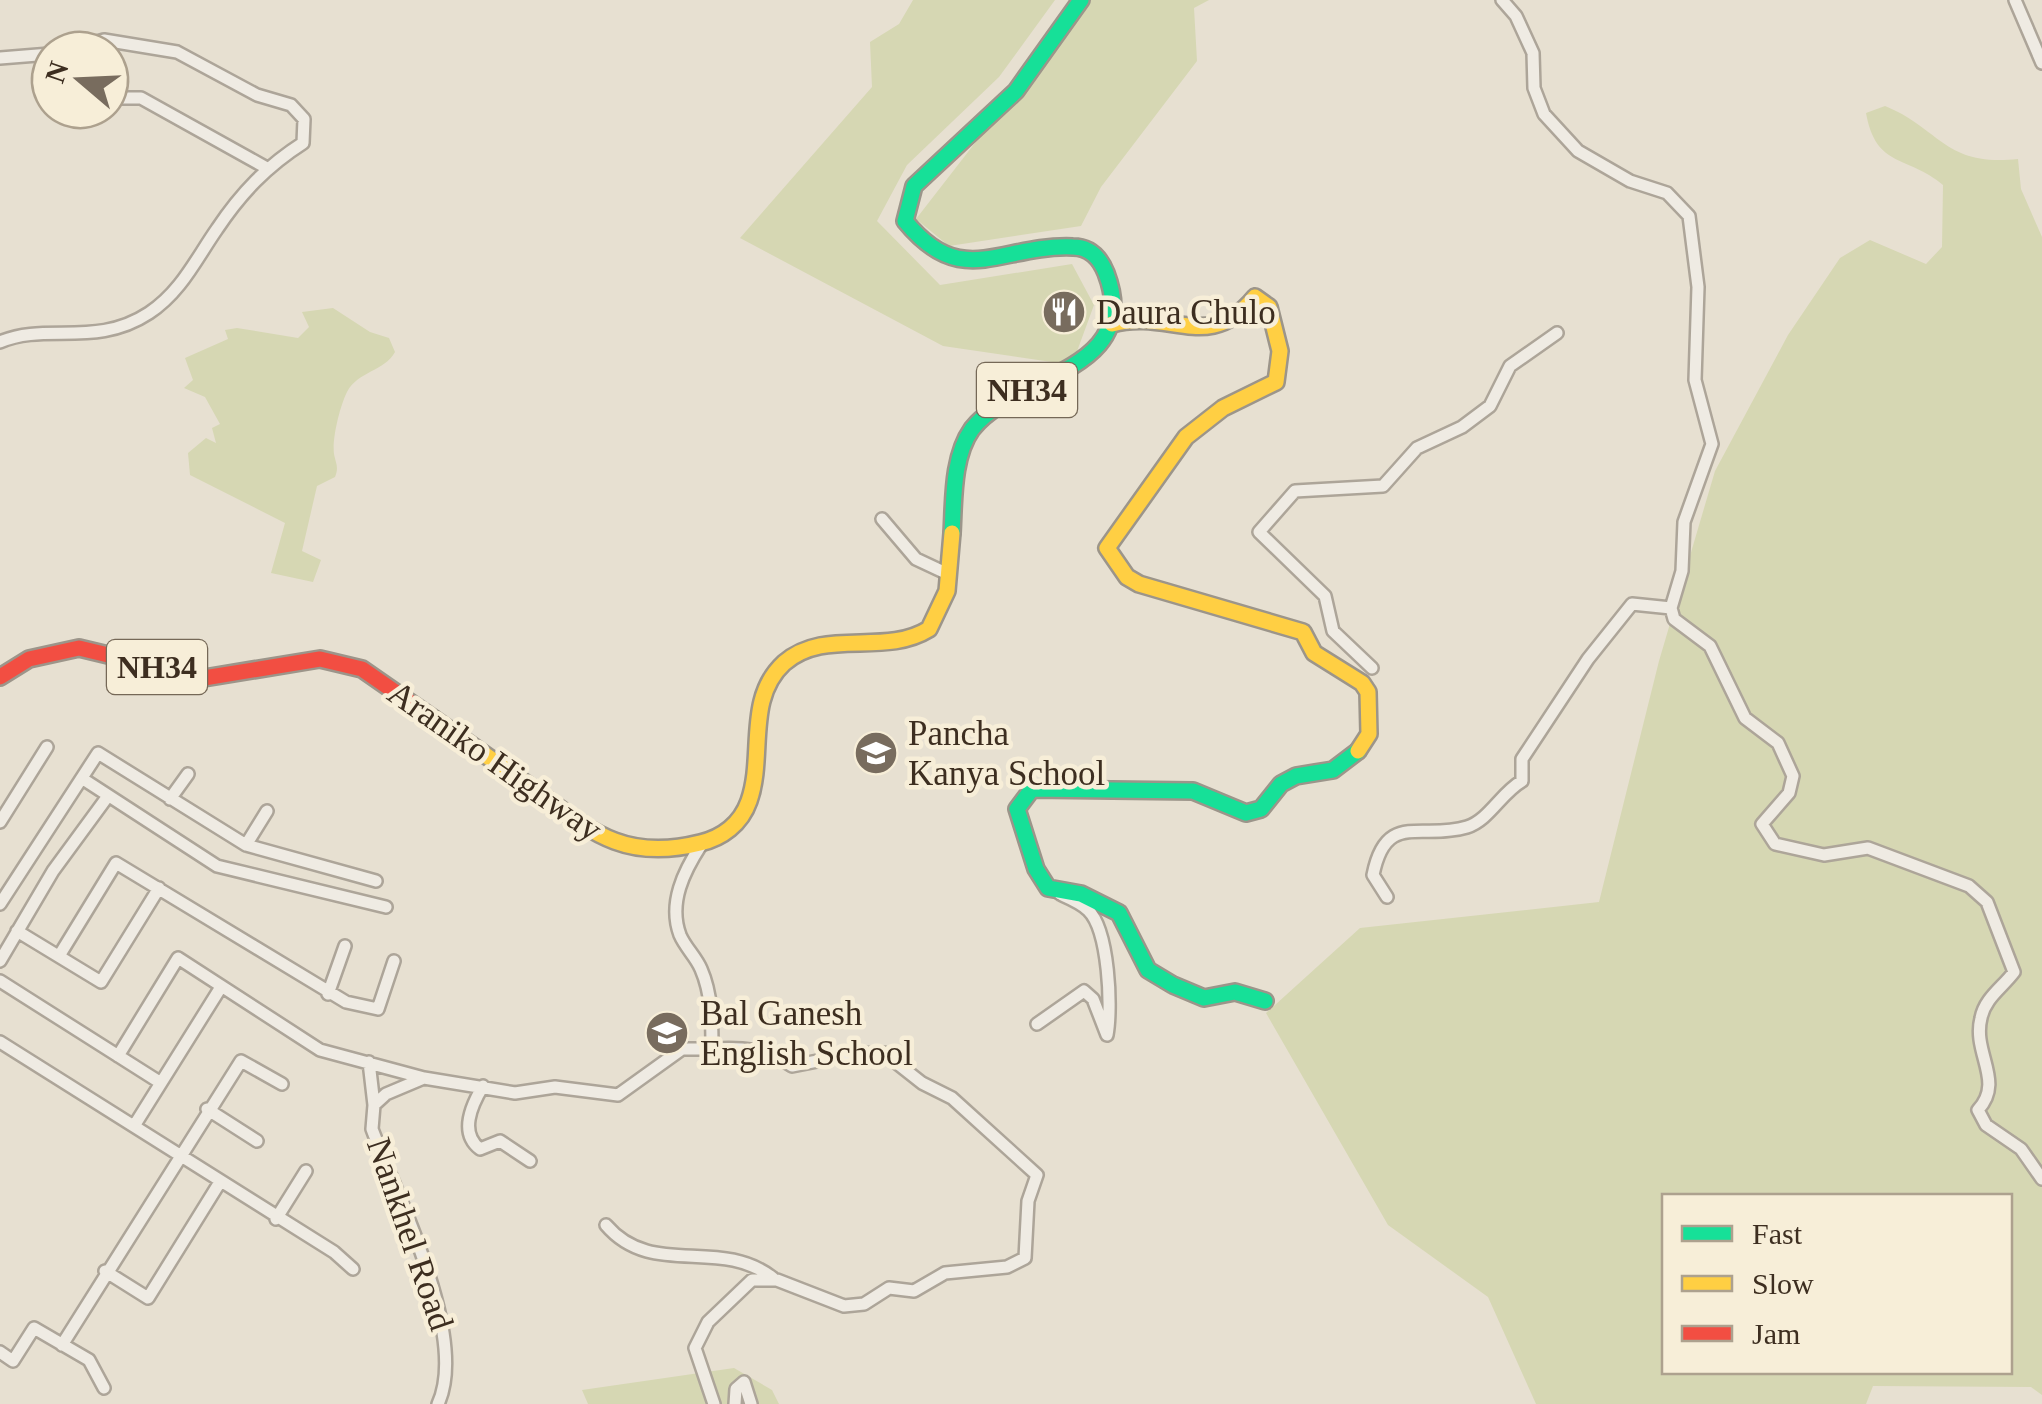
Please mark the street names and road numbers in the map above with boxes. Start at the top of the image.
road number: NH34 [977,363,1077,417]
road number: NH34 [107,640,207,694]
street label: Araniko Highway [381,673,610,849]
street label: Nankhel Road [359,1133,461,1336]

